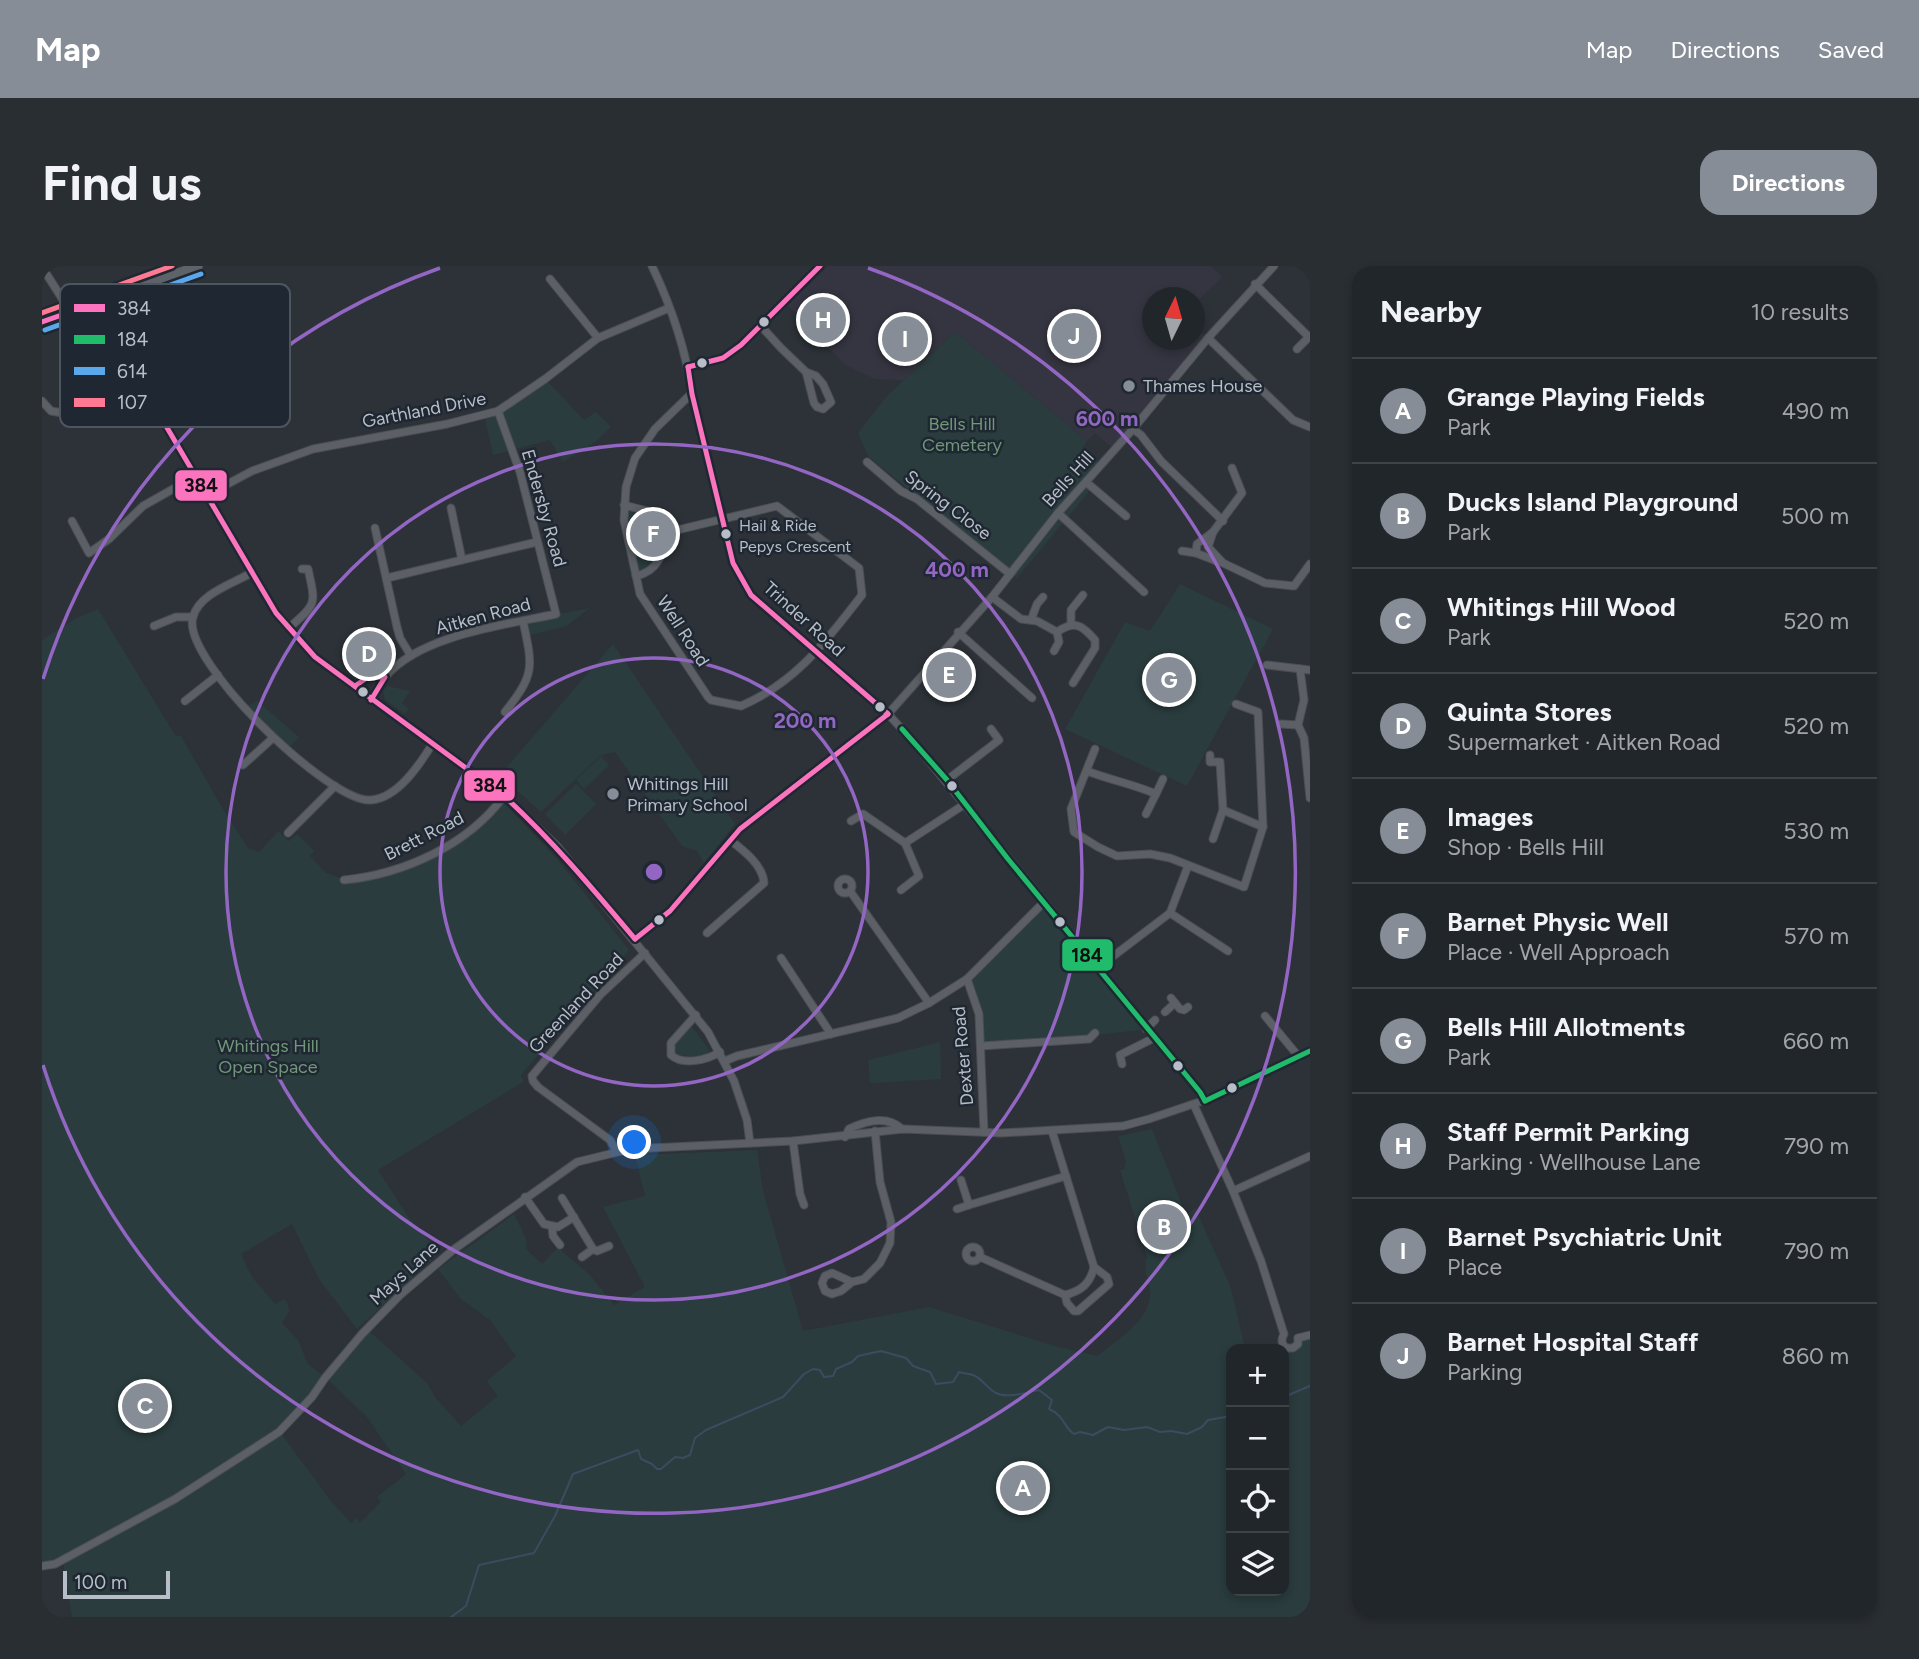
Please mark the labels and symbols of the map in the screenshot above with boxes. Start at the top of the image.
legend [60,284,290,427]
north arrow [1142,287,1205,350]
pin: H [800,294,846,346]
text: 384 [117,297,151,320]
pin: J [1051,310,1097,362]
pin: I [882,313,928,365]
unlabelled marker [757,315,771,329]
text: 184 [117,328,149,351]
unlabelled marker [695,356,709,370]
text: 614 [117,360,148,383]
place label: Thames House [1143,375,1263,397]
marker: Thames House [1121,378,1137,394]
street label: Garthland Drive [360,387,488,433]
text: 107 [117,391,147,414]
text: 600 m [1076,406,1138,431]
park label: Bells Hill Cemetery [922,413,1003,456]
street label: Endersby Road [517,447,571,569]
street label: Bells Hill [1037,447,1099,511]
street label: Spring Close [900,465,996,545]
line badge: 384 [174,469,228,502]
text: 384 [184,474,218,497]
pin: F [630,508,676,560]
place label: Hail & Ride Pepys Crescent [739,516,851,556]
marker: Hail & Ride Pepys Crescent [719,527,733,541]
text: 400 m [925,557,989,582]
street label: Trinder Road [759,577,849,661]
street label: Well Road [652,591,714,671]
street label: Aitken Road [433,593,533,639]
pin: D [346,628,392,680]
pin: E [926,649,972,701]
pin: G [1146,654,1192,706]
unlabelled marker [356,685,370,699]
unlabelled marker [873,700,887,714]
text: 200 m [774,708,836,733]
line badge: 384 [463,769,516,802]
place label: Whitings Hill Primary School [627,773,748,816]
text: 384 [473,774,507,797]
unlabelled marker [945,779,959,793]
marker: Whitings Hill Primary School [605,786,621,802]
street label: Brett Road [381,807,467,865]
centre of rings [642,860,666,884]
unlabelled marker [652,913,666,927]
unlabelled marker [1053,915,1067,929]
line badge: 184 [1061,938,1114,972]
text: 184 [1071,944,1103,967]
street label: Greenland Road [524,948,628,1058]
street label: Dexter Road [948,1006,978,1106]
park label: Whitings Hill Open Space [217,1035,319,1078]
unlabelled marker [1171,1059,1185,1073]
unlabelled marker [1225,1081,1239,1095]
your location [617,1125,651,1159]
pin: B [1141,1201,1187,1253]
street label: Mays Lane [365,1236,443,1310]
pin: C [122,1380,168,1432]
pin: A [1000,1462,1046,1514]
scale bar [63,1568,170,1600]

